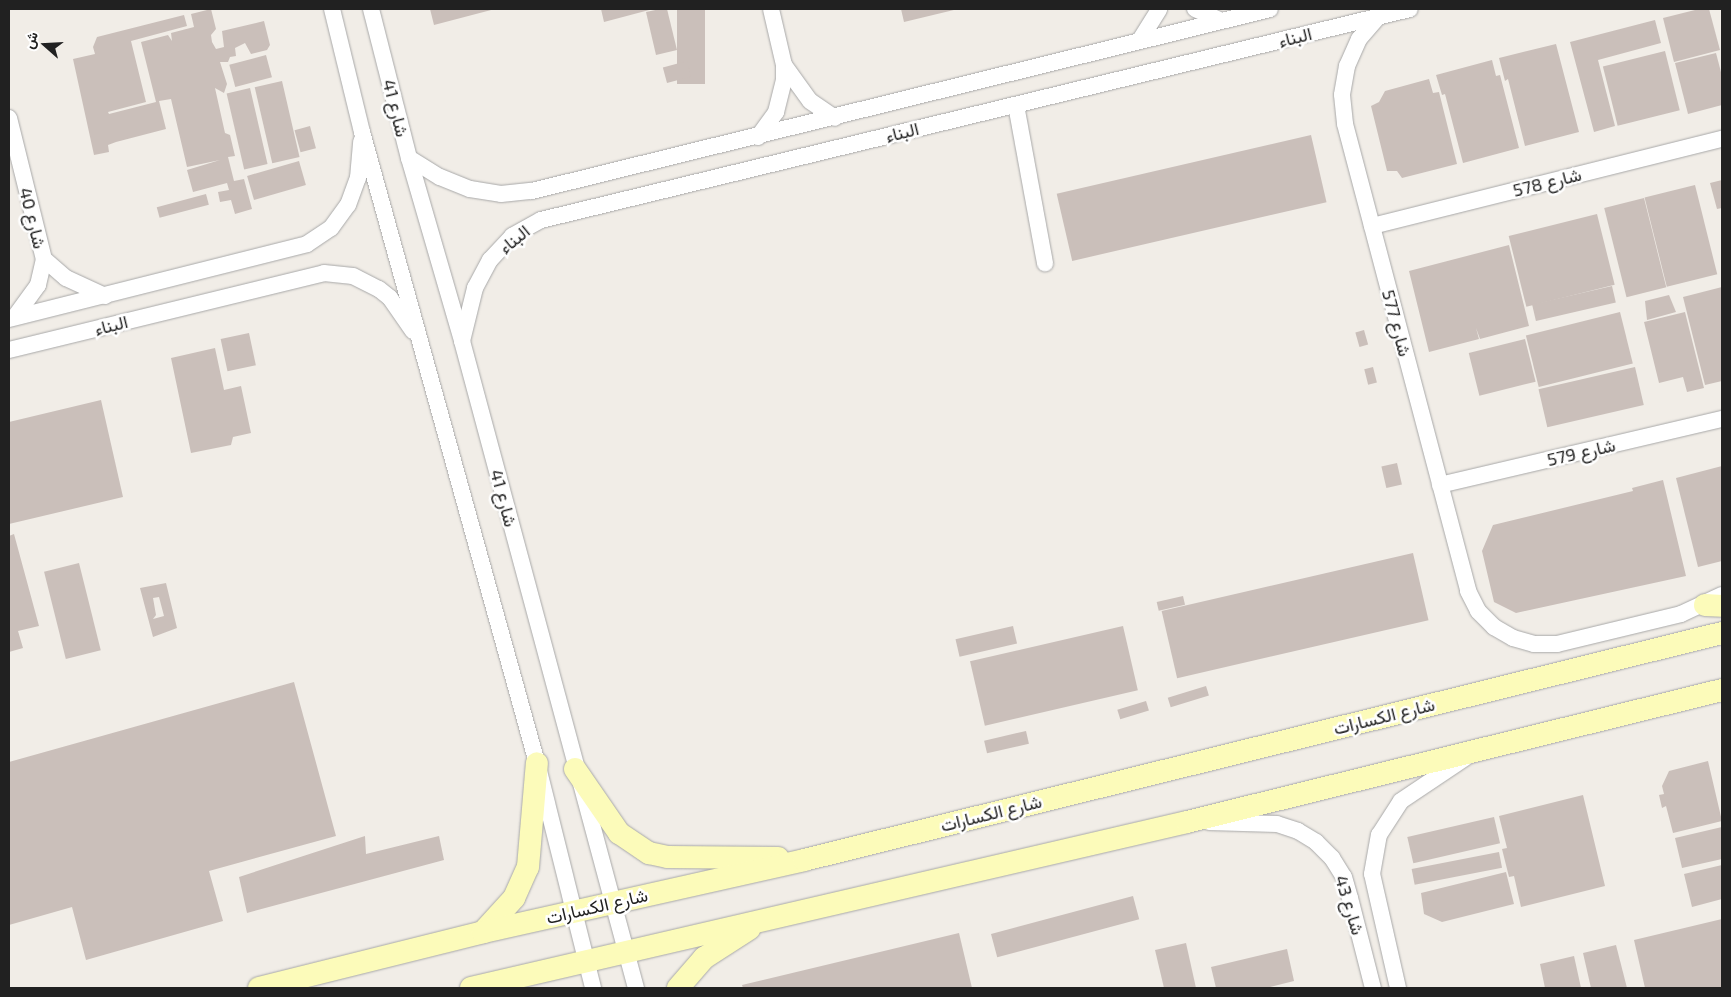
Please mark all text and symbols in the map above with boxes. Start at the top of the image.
north arrow [20,20,70,70]
street label: البناء [1276,22,1314,52]
text: ش [20,29,41,51]
street label: شارع 41 [378,77,414,139]
street label: البناء [883,117,921,147]
street label: شارع 578 [1510,163,1584,201]
street label: شارع 40 [15,185,51,251]
street label: البناء [494,220,534,258]
street label: شارع 577 [1378,287,1416,359]
street label: البناء [92,310,130,340]
street label: شارع 579 [1545,434,1617,470]
street label: شارع 41 [486,467,522,529]
street label: شارع الكسارات [1331,693,1437,739]
street label: شارع الكسارات [938,790,1044,836]
street label: شارع 43 [1331,873,1369,937]
street label: شارع الكسارات [544,884,650,928]

